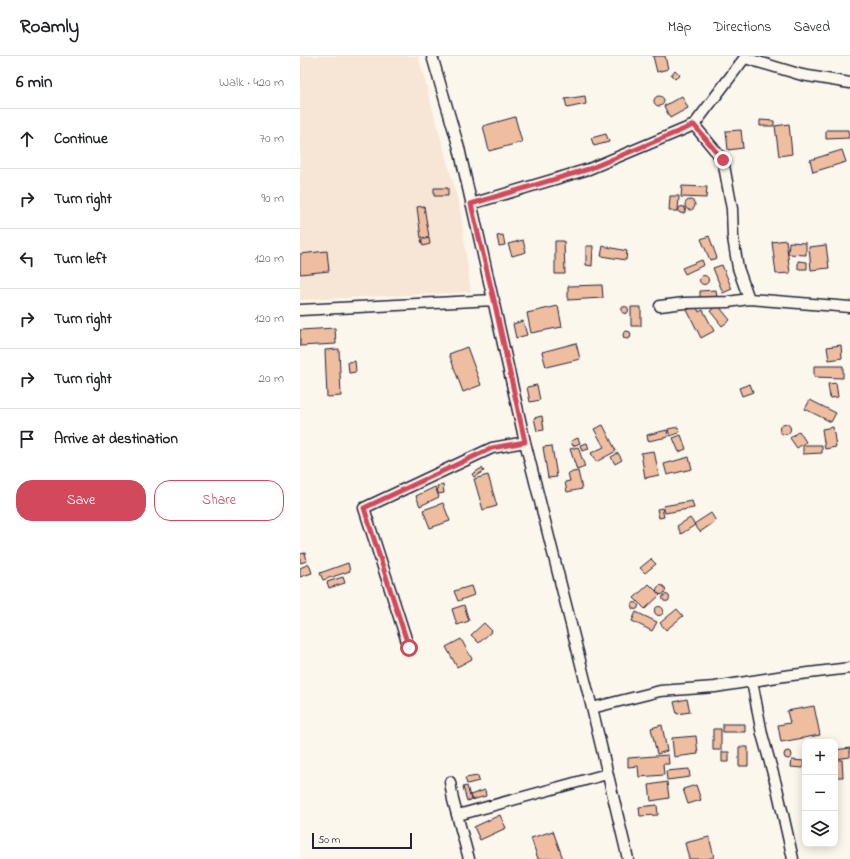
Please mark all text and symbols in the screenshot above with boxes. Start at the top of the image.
text: Roamly [20,14,79,41]
text: Map [668,17,691,38]
text: Directions [713,17,771,38]
text: Saved [793,17,830,38]
text: 6 min [16,70,52,95]
text: Walk · 420 m [219,73,284,92]
icon: ahead [16,128,38,150]
text: Continue [54,128,108,150]
text: 70 m [260,129,284,148]
route end [714,151,732,169]
icon: right [16,188,38,210]
text: Turn right [54,188,112,210]
text: 90 m [261,189,284,208]
icon: left [16,248,38,270]
text: Turn left [54,248,107,270]
text: 120 m [254,249,284,268]
icon: right [16,308,38,330]
text: Turn right [54,308,112,330]
text: 120 m [254,309,284,328]
icon: right [16,368,38,390]
text: Turn right [54,368,112,390]
text: 20 m [259,369,284,388]
icon: arrive [16,428,38,450]
text: Arrive at destination [54,428,178,450]
button: Save [16,480,146,521]
button: Share [154,480,284,521]
route start [400,639,418,657]
map controls [802,739,838,847]
button: + [802,739,838,775]
button: − [802,775,838,811]
button: layers [802,811,838,847]
scale bar [312,831,412,850]
text: 50 m [318,832,340,848]

